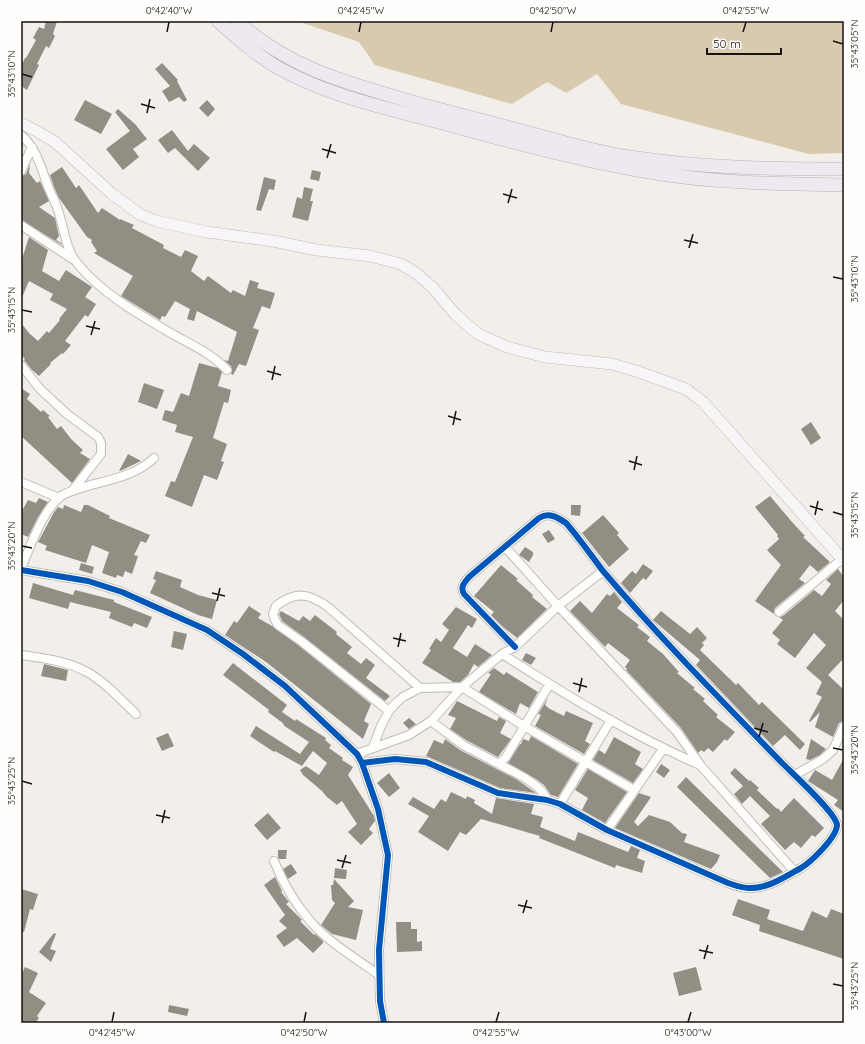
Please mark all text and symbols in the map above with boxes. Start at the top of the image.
text: 0°42'40"W [146,4,193,17]
text: 0°42'45"W [338,4,384,17]
text: 0°42'50"W [530,4,577,17]
text: 0°42'55"W [723,4,770,17]
text: 35°43'05"N [848,20,861,68]
scale bar [707,30,781,56]
text: 50 m [713,36,741,51]
text: 35°43'10"N [5,50,18,98]
text: 35°43'10"N [848,255,861,303]
text: 35°43'15"N [5,287,18,333]
text: 35°43'15"N [848,492,861,538]
text: 35°43'20"N [5,521,18,571]
text: 35°43'20"N [848,725,861,775]
text: 35°43'25"N [5,757,18,805]
text: 35°43'25"N [848,962,861,1010]
text: 0°42'45"W [89,1026,135,1039]
text: 0°42'50"W [281,1026,328,1039]
text: 0°42'55"W [473,1026,520,1039]
text: 0°43'00"W [664,1026,712,1039]

